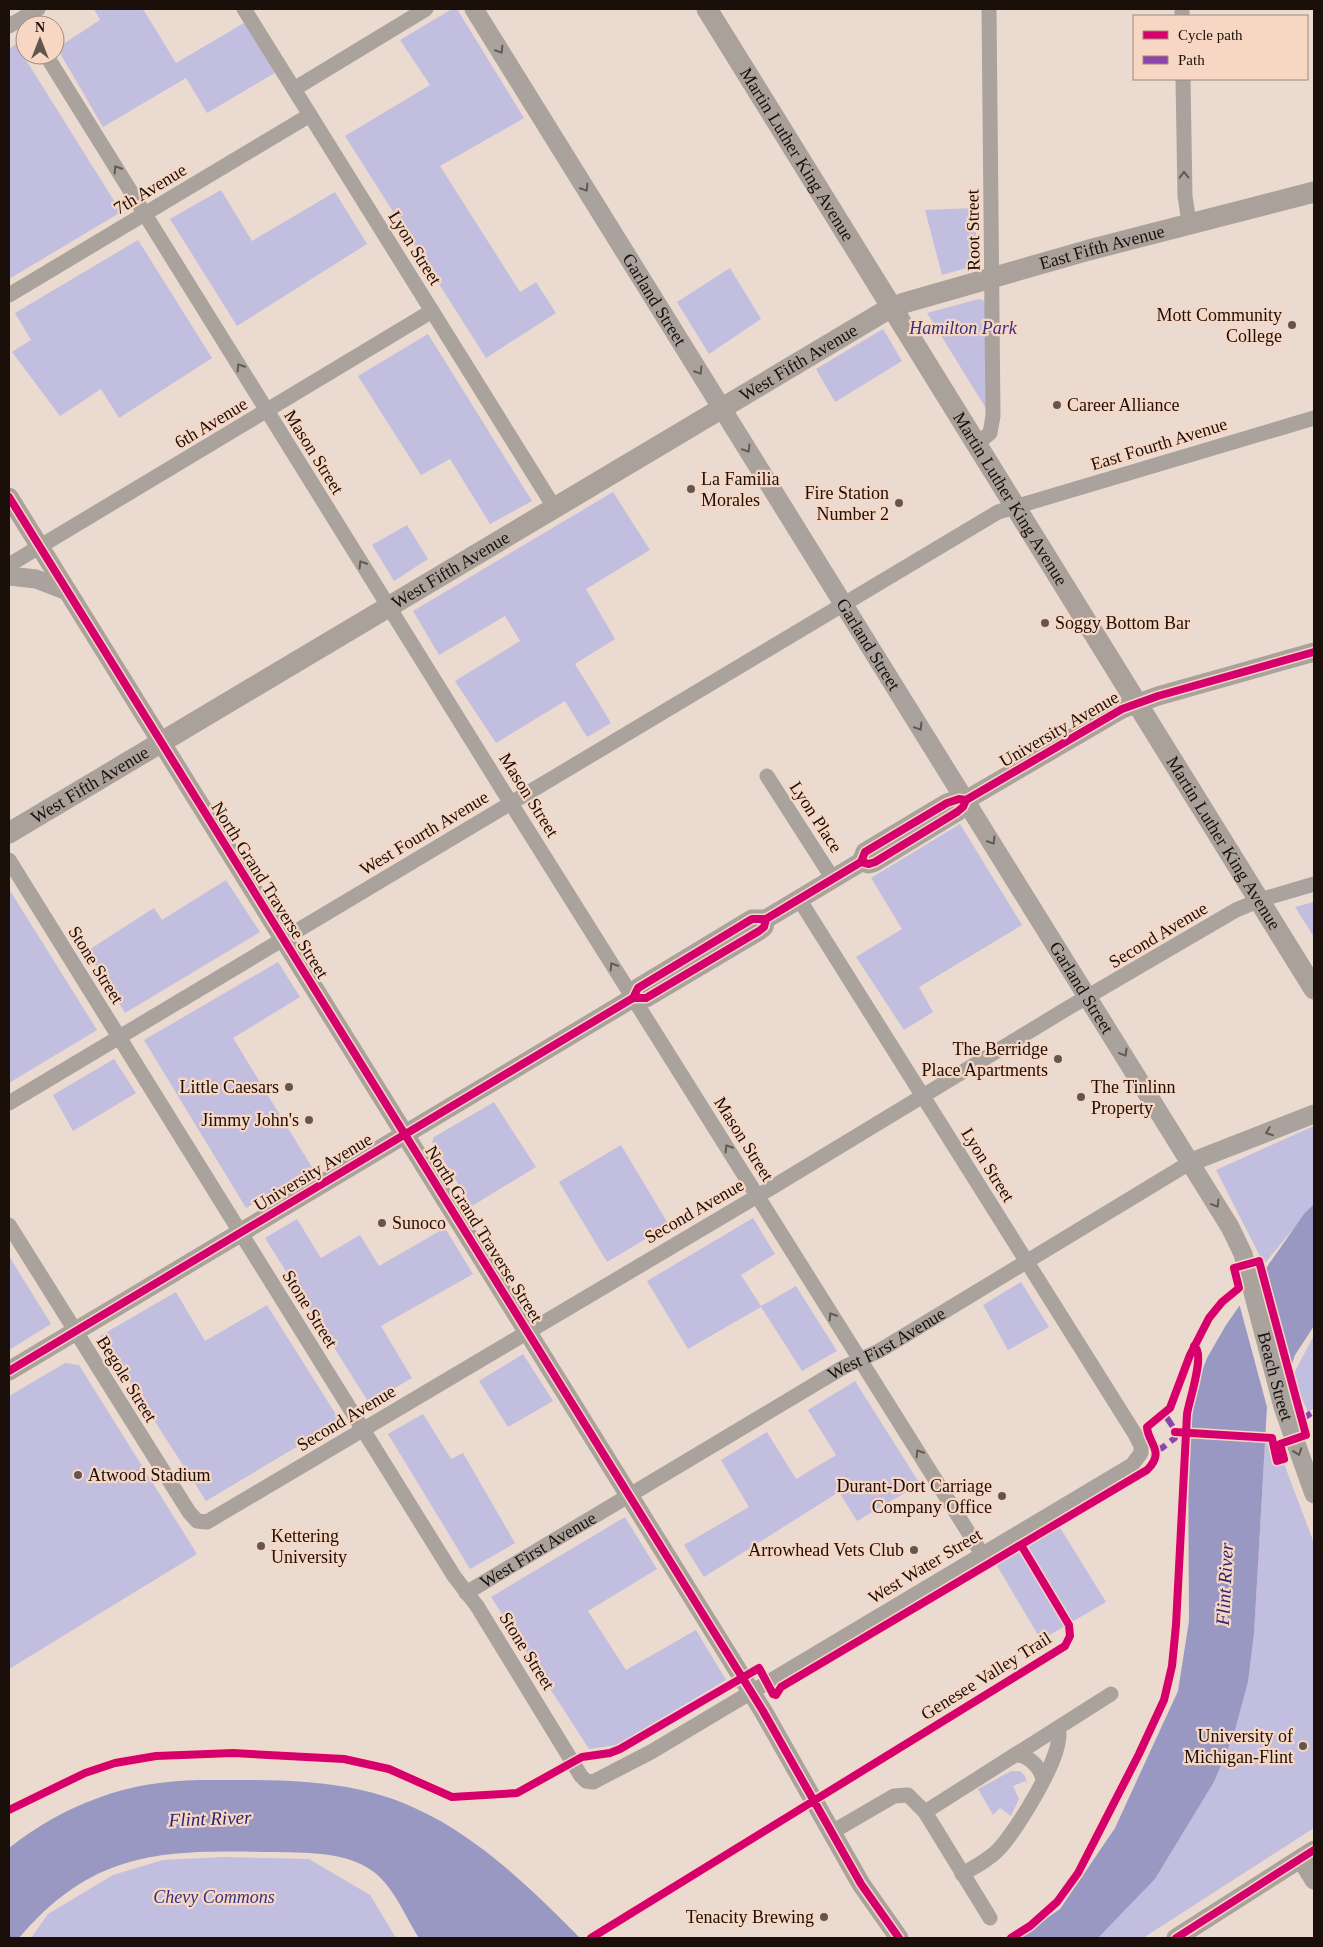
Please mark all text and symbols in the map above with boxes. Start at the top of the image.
north arrow [15,15,65,65]
legend [1133,15,1308,80]
text: N [35,20,45,35]
text: Cycle path [1178,27,1243,43]
one-way arrow [494,44,503,54]
text: Path [1178,52,1205,68]
street label: Martin Luther King Avenue [736,64,858,245]
street label: 7th Avenue [110,160,190,218]
one-way arrow [114,166,123,175]
one-way arrow [1179,171,1189,178]
one-way arrow [579,183,589,192]
street label: Root Street [962,189,984,271]
street label: Lyon Street [384,207,446,289]
street label: East Fifth Avenue [1037,221,1167,274]
street label: Garland Street [618,250,690,349]
place label: Mott Community College [1156,305,1282,346]
park label: Hamilton Park [908,318,1018,338]
marker: Mott Community College [1286,319,1298,331]
street label: West Fifth Avenue [736,320,861,405]
one-way arrow [236,363,246,372]
one-way arrow [692,366,702,375]
street label: 6th Avenue [171,394,251,452]
place label: Career Alliance [1067,395,1179,415]
marker: Career Alliance [1051,399,1063,411]
street label: Mason Street [280,406,348,498]
street label: Martin Luther King Avenue [949,408,1072,589]
street label: East Fourth Avenue [1088,414,1230,474]
one-way arrow [740,443,750,452]
place label: La Familia Morales [701,469,779,510]
marker: La Familia Morales [685,483,697,495]
place label: Fire Station Number 2 [805,483,889,524]
marker: Fire Station Number 2 [893,497,905,509]
street label: West Fifth Avenue [388,527,513,613]
one-way arrow [359,561,369,570]
street label: Garland Street [832,595,905,694]
place label: Soggy Bottom Bar [1055,613,1190,633]
marker: Soggy Bottom Bar [1039,617,1051,629]
street label: University Avenue [996,687,1122,771]
one-way arrow [913,722,923,731]
street label: West Fifth Avenue [27,742,152,828]
street label: Mason Street [495,749,563,841]
street label: Martin Luther King Avenue [1162,753,1285,933]
street label: Lyon Place [786,778,846,856]
street label: West Fourth Avenue [356,787,492,879]
street label: North Grand Traverse Street [207,798,333,982]
one-way arrow [986,836,995,845]
street label: Second Avenue [1105,898,1211,972]
street label: Stone Street [64,923,128,1007]
street label: Garland Street [1045,938,1118,1037]
one-way arrow [610,963,619,972]
place label: The Berridge Place Apartments [922,1039,1048,1080]
one-way arrow [1117,1047,1127,1056]
marker: The Berridge Place Apartments [1052,1053,1064,1065]
place label: Little Caesars [180,1077,279,1097]
place label: The Tinlinn Property [1091,1077,1176,1118]
marker: Little Caesars [283,1081,295,1093]
marker: The Tinlinn Property [1075,1091,1087,1103]
street label: Mason Street [710,1093,778,1185]
place label: Jimmy John's [201,1110,299,1130]
marker: Jimmy John's [303,1114,315,1126]
street label: Lyon Street [957,1124,1019,1206]
one-way arrow [1265,1126,1274,1136]
street label: University Avenue [250,1129,376,1215]
street label: North Grand Traverse Street [421,1142,547,1326]
one-way arrow [724,1145,734,1154]
street label: Second Avenue [641,1175,747,1247]
one-way arrow [1210,1198,1219,1207]
place label: Sunoco [392,1213,446,1233]
marker: Sunoco [376,1217,388,1229]
street label: Stone Street [278,1267,342,1351]
street label: West First Avenue [824,1303,949,1384]
one-way arrow [829,1312,839,1321]
street label: Beach Street [1254,1330,1297,1424]
street label: Begole Street [93,1332,161,1426]
street label: Second Avenue [293,1381,399,1455]
one-way arrow [1292,1447,1302,1456]
one-way arrow [916,1450,925,1459]
place label: Atwood Stadium [88,1465,211,1485]
marker: Atwood Stadium [72,1469,84,1481]
place label: Durant-Dort Carriage Company Office [837,1476,992,1517]
marker: Durant-Dort Carriage Company Office [996,1490,1008,1502]
street label: West First Avenue [477,1508,600,1592]
street label: West Water Street [865,1524,985,1608]
place label: Kettering University [271,1526,347,1567]
marker: Kettering University [255,1540,267,1552]
place label: Arrowhead Vets Club [748,1540,904,1560]
water label: Flint River [1212,1542,1237,1627]
marker: Arrowhead Vets Club [908,1544,920,1556]
street label: Stone Street [495,1609,559,1693]
street label: Genesee Valley Trail [917,1628,1055,1724]
place label: University of Michigan-Flint [1184,1726,1293,1767]
marker: University of Michigan-Flint [1297,1740,1309,1752]
water label: Flint River [167,1807,252,1830]
park label: Chevy Commons [153,1887,275,1907]
place label: Tenacity Brewing [686,1907,814,1927]
marker: Tenacity Brewing [818,1911,830,1923]

